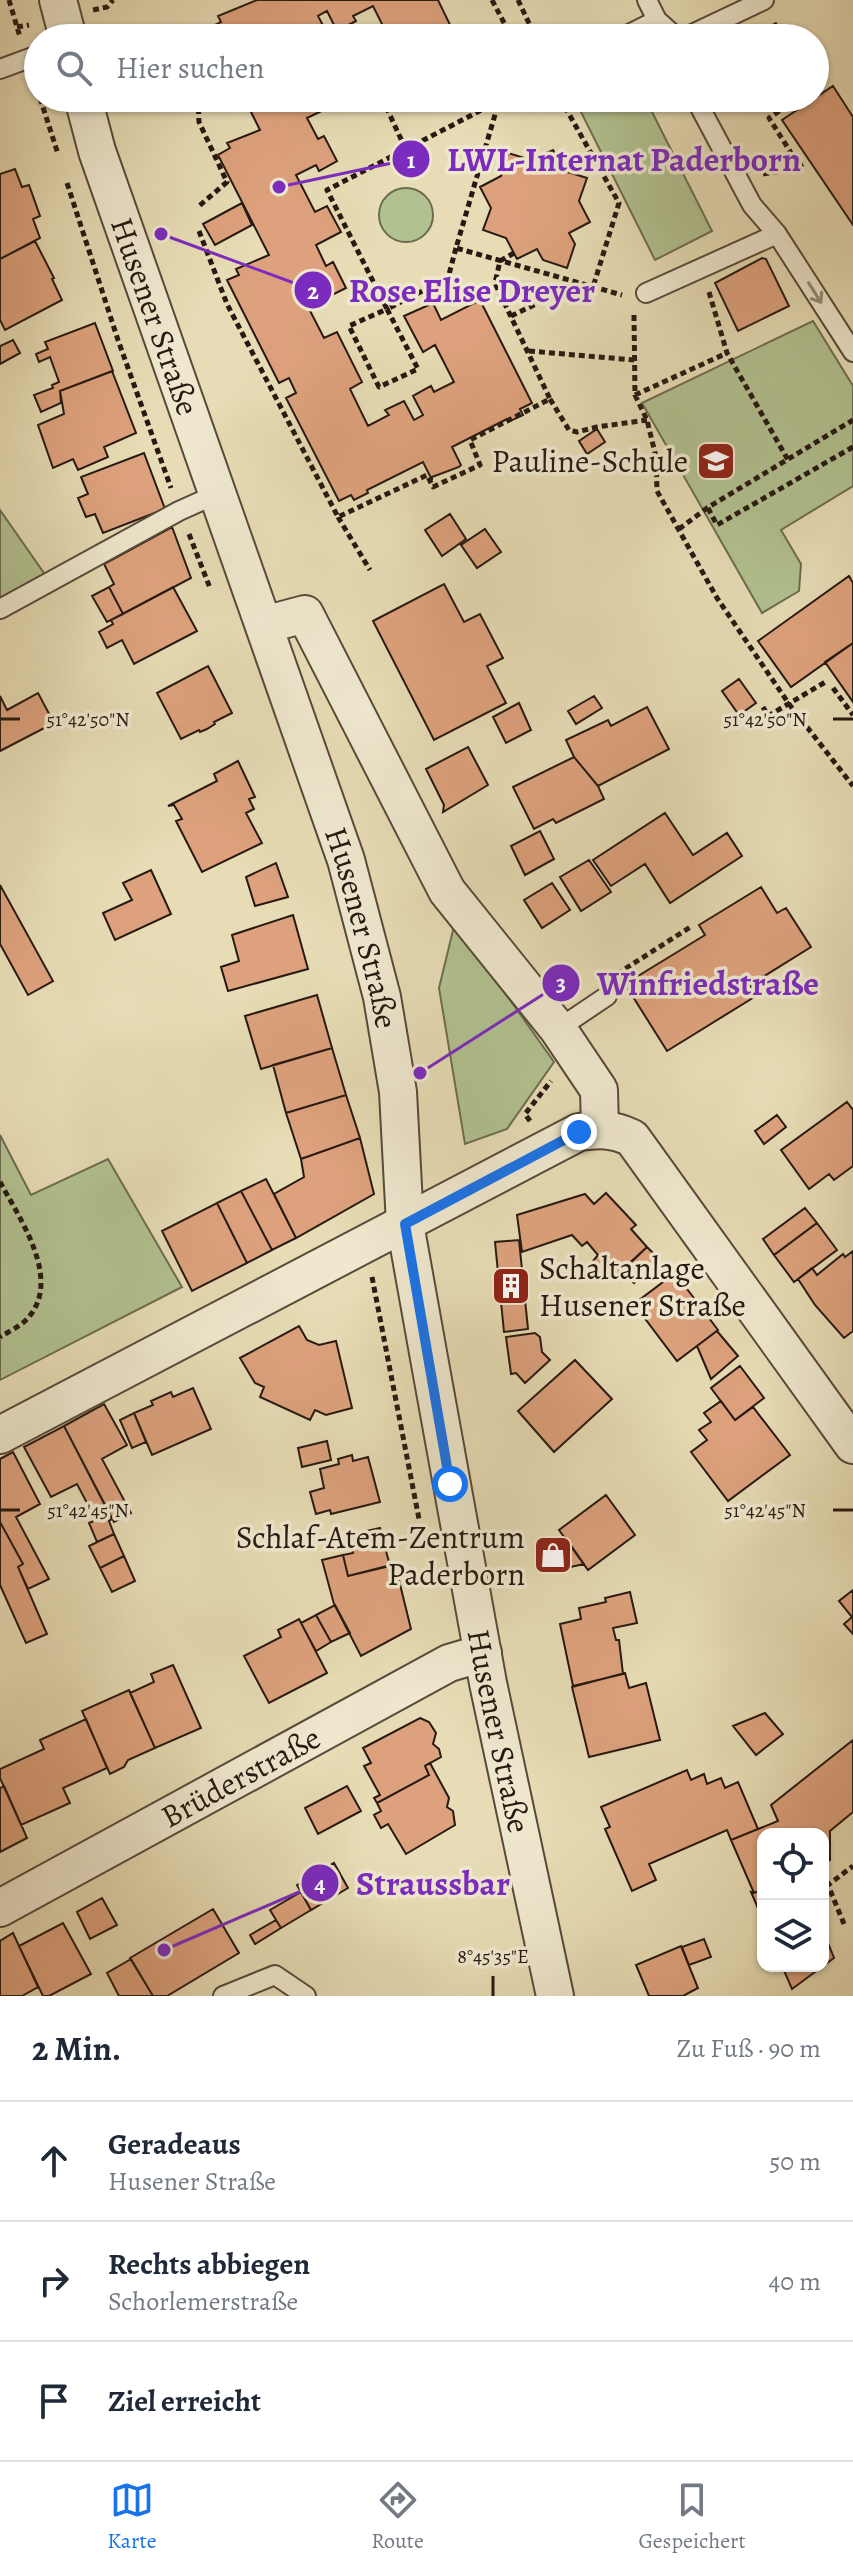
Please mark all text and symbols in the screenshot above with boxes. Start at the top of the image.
search box [24,24,829,112]
icon: search [52,46,96,90]
text: Hier suchen [116,48,265,88]
callout: LWL-Internat Paderborn [391,130,817,188]
text: LWL-Internat Paderborn [447,136,801,183]
text: 1 [407,144,416,176]
street label: Husener Straße [100,211,210,421]
callout: Rose Elise Dreyer [293,261,611,319]
text: Rose Elise Dreyer [349,267,595,314]
text: 2 [307,275,319,307]
one-way arrow [808,281,824,304]
place label: Pauline-Schule [491,439,688,483]
school or university icon: Pauline-Schule [695,440,737,482]
text: 51°42'50"N [46,706,130,733]
text: 51°42'50"N [723,706,807,733]
street label: Husener Straße [314,821,409,1032]
callout: Winfriedstraße [541,954,835,1012]
text: Winfriedstraße [596,960,819,1007]
text: 3 [556,967,566,999]
route end [561,1114,597,1150]
place label: Schaltanlage Husener Straße [539,1246,746,1327]
building icon: Schaltanlage Husener Straße [490,1265,532,1307]
route start [432,1466,468,1502]
text: 51°42'45"N [47,1497,129,1524]
text: 51°42'45"N [724,1497,806,1524]
place label: Schlaf-Atem-Zentrum Paderborn [236,1515,525,1596]
shop icon: Schlaf-Atem-Zentrum Paderborn [532,1534,574,1576]
street label: Husener Straße [457,1626,541,1837]
street label: Brüderstraße [153,1715,328,1838]
map controls [757,1828,829,1972]
button: locate [757,1828,829,1900]
callout: Straussbar [300,1854,526,1912]
text: Straussbar [356,1860,510,1907]
text: 4 [314,1868,326,1900]
button: layers [757,1900,829,1972]
text: 8°45'35"E [457,1943,529,1970]
text: 2 Min. [32,2025,121,2072]
text: Zu Fuß · 90 m [677,2031,821,2066]
text: Geradeaus [108,2124,241,2164]
icon: ahead [32,2139,76,2183]
text: 50 m [769,2144,821,2179]
text: Husener Straße [108,2164,276,2199]
text: Rechts abbiegen [108,2244,310,2284]
icon: right [32,2259,76,2303]
text: 40 m [769,2264,821,2299]
text: Schorlemerstraße [108,2284,298,2319]
icon: arrive [32,2379,76,2423]
text: Ziel erreicht [108,2381,261,2421]
tab: Karte [107,2478,157,2556]
tab: Route [371,2478,424,2556]
tab: Gespeichert [638,2478,746,2556]

